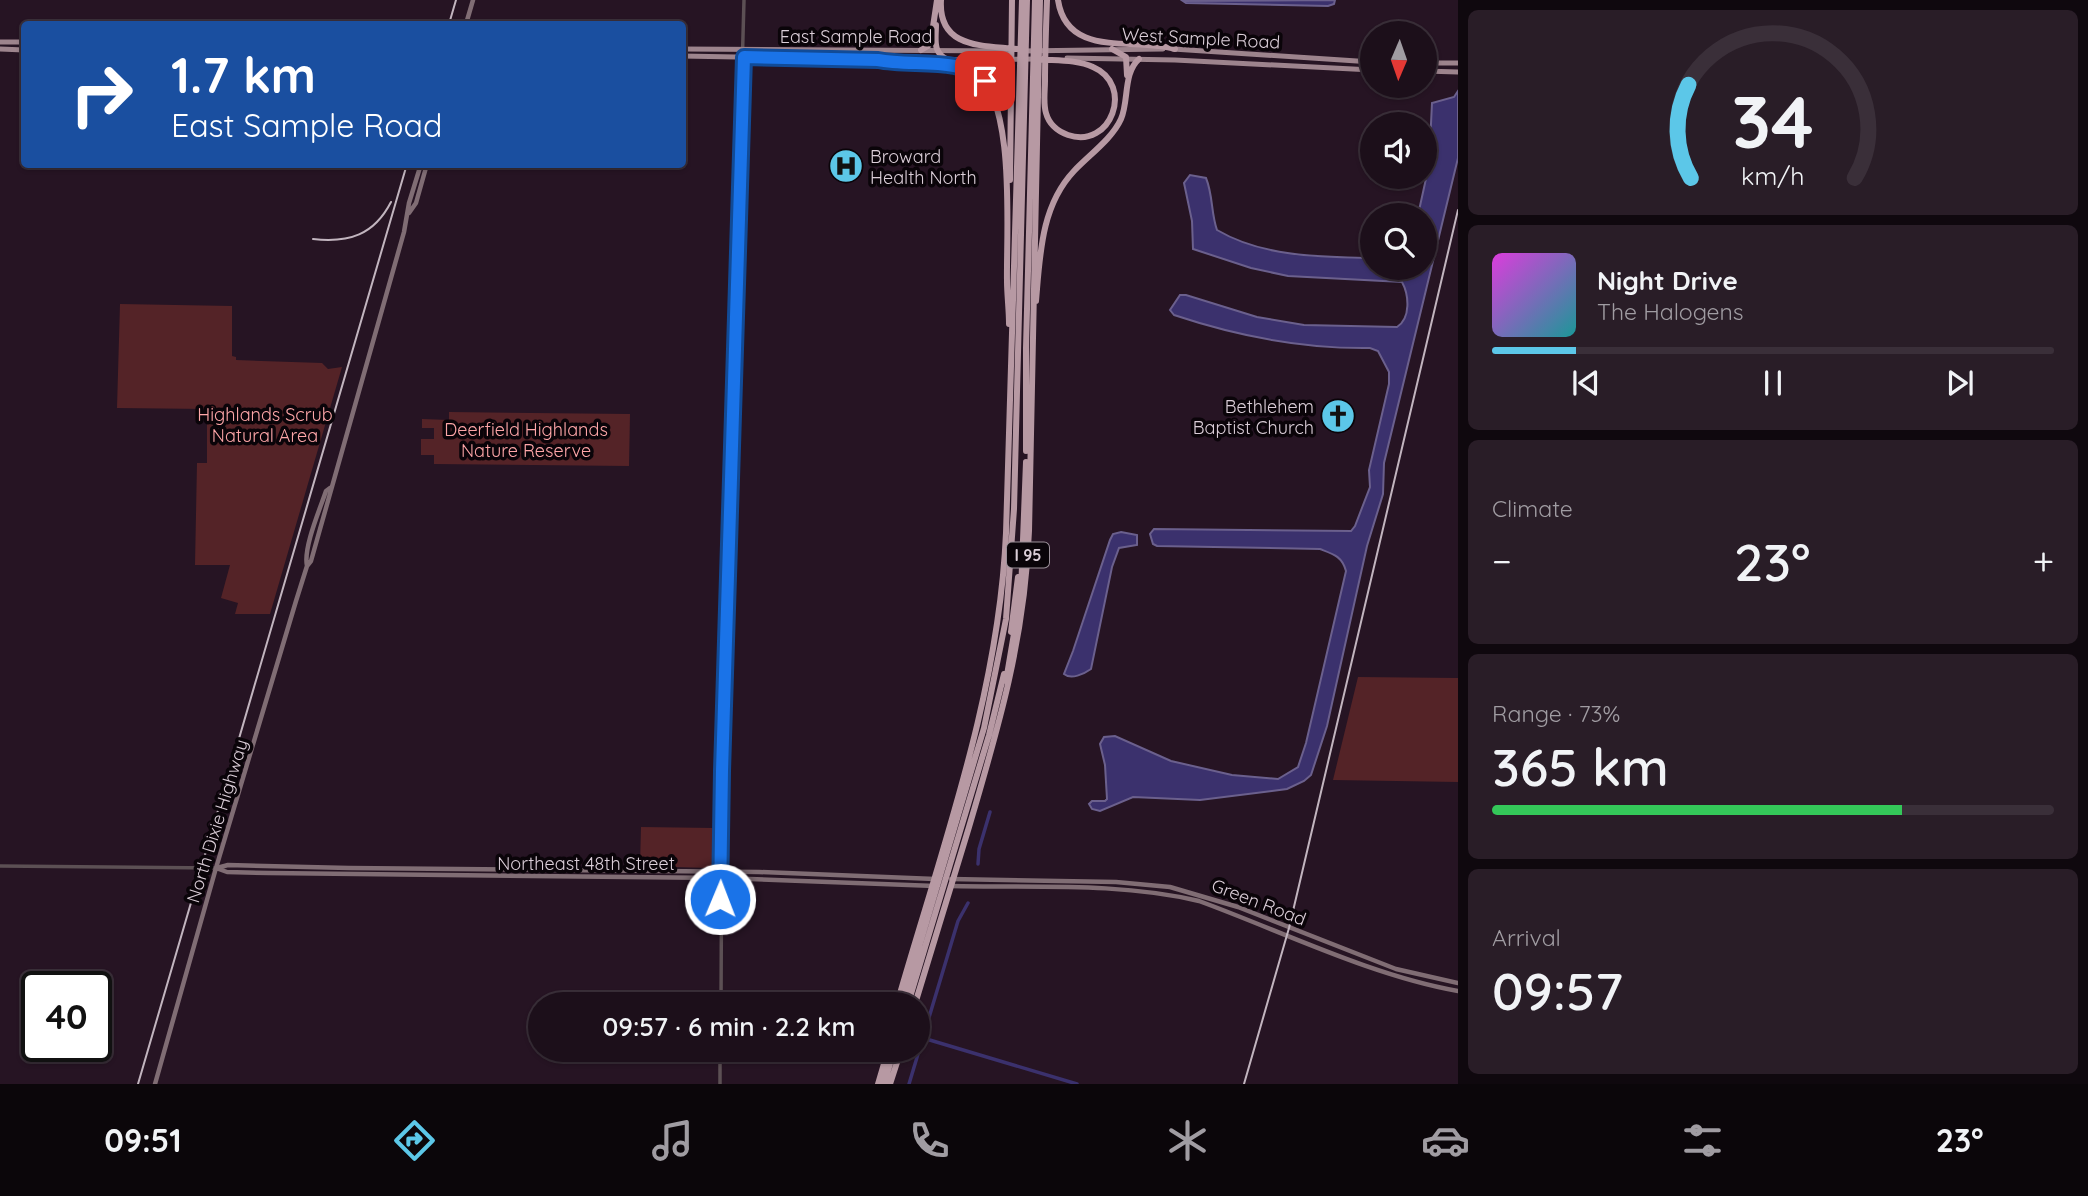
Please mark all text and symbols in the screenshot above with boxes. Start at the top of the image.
north arrow [1360,21,1437,98]
map controls [1360,21,1437,280]
street label: West Sample Road [1121,22,1281,54]
street label: East Sample Road [780,25,932,48]
text: 1.7 km [171,44,316,105]
icon: right [56,49,147,140]
pin [955,51,1015,111]
icon: arrive [966,62,1004,100]
text: 34 [1732,76,1814,167]
text: East Sample Road [171,105,442,145]
button: sound [1360,112,1437,189]
place label: Broward Health North [870,145,977,189]
hospital icon: Broward Health North [827,147,865,185]
text: km/h [1741,160,1805,191]
button: search [1360,203,1437,280]
text: Night Drive [1597,264,1738,297]
text: The Halogens [1597,297,1744,326]
icon: previous [1567,364,1605,402]
icon: pause [1754,364,1792,402]
icon: next [1941,364,1979,402]
place label: Bethlehem Baptist Church [1193,395,1314,439]
church icon: Bethlehem Baptist Church [1319,397,1357,435]
park label: Highlands Scrub Natural Area [197,403,333,447]
park label: Deerfield Highlands Nature Reserve [444,418,608,462]
text: Climate [1492,494,1573,523]
text: 23° [1734,529,1810,594]
text: − [1492,537,1512,585]
text: + [2033,537,2054,585]
road number: I 95 [1007,542,1049,568]
text: Range · 73% [1492,699,1620,728]
text: 365 km [1492,734,1669,799]
street label: North Dixie Highway [181,737,253,905]
street label: Northeast 48th Street [497,852,675,875]
position arrow [683,862,757,936]
street label: Green Road [1208,873,1310,931]
text: Arrival [1492,923,1561,952]
text: 09:57 [1492,958,1623,1023]
speed limit sign: 40 [21,971,112,1062]
text: 09:57 · 6 min · 2.2 km [602,1010,856,1043]
icon: directions [390,1116,439,1165]
icon: music [648,1116,697,1165]
icon: phone [905,1116,954,1165]
icon: climate [1163,1116,1212,1165]
icon: car [1421,1116,1470,1165]
icon: filters [1678,1116,1727,1165]
text: 09:51 [104,1120,182,1160]
text: 23° [1936,1120,1984,1160]

